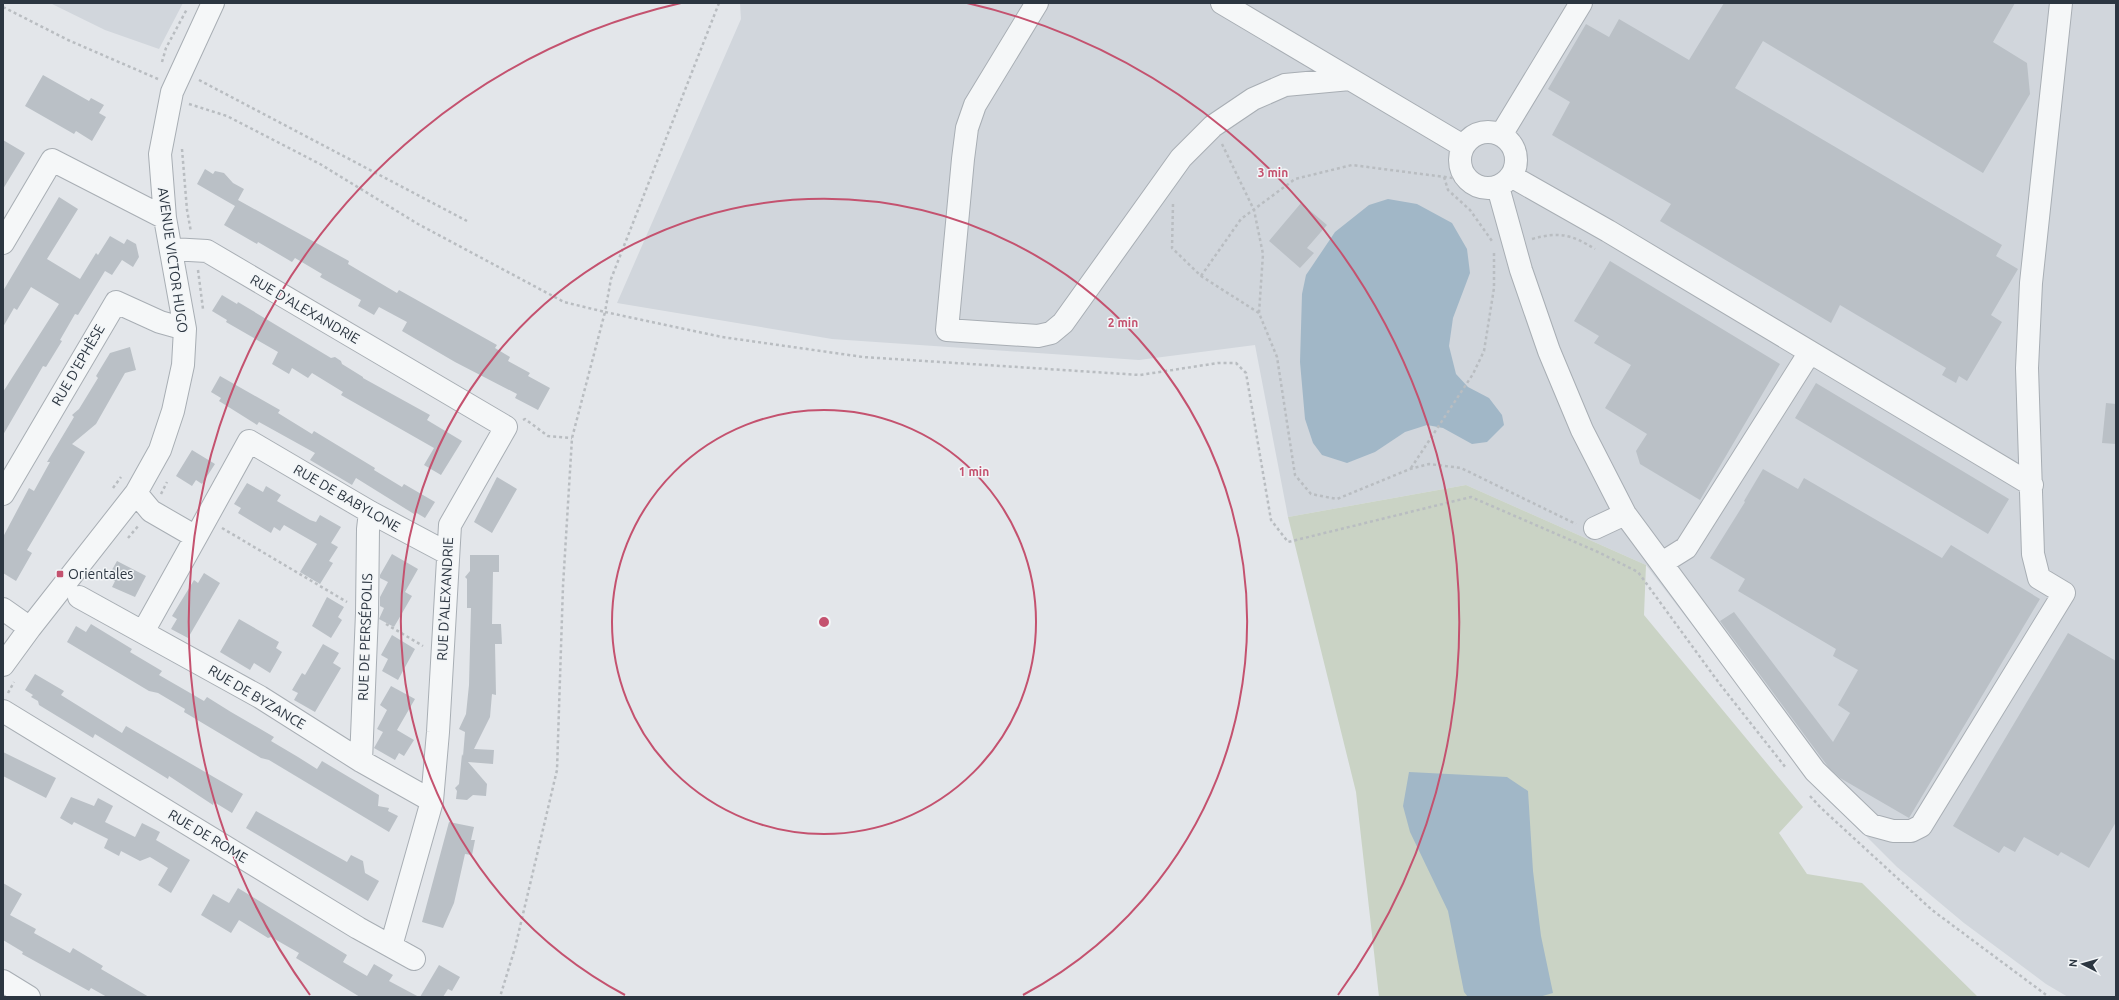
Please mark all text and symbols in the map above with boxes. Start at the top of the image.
text: 3 min [1258,166,1288,179]
street label: AVENUE VICTOR HUGO [155,186,191,334]
street label: RUE D'ALEXANDRIE [247,271,363,347]
text: 2 min [1108,316,1138,329]
street label: RUE D'EPHÈSE [47,321,108,409]
street label: RUE DE BABYLONE [291,461,403,535]
text: 1 min [959,465,989,478]
street label: RUE D'ALEXANDRIE [434,537,456,661]
place label: Orientales [68,566,133,582]
marker: Orientales [55,569,65,579]
street label: RUE DE PERSÉPOLIS [354,573,375,701]
centre of rings [817,615,831,629]
street label: RUE DE BYZANCE [205,662,309,733]
street label: RUE DE ROME [165,806,251,866]
north arrow [2063,944,2103,984]
text: N [2067,958,2079,968]

